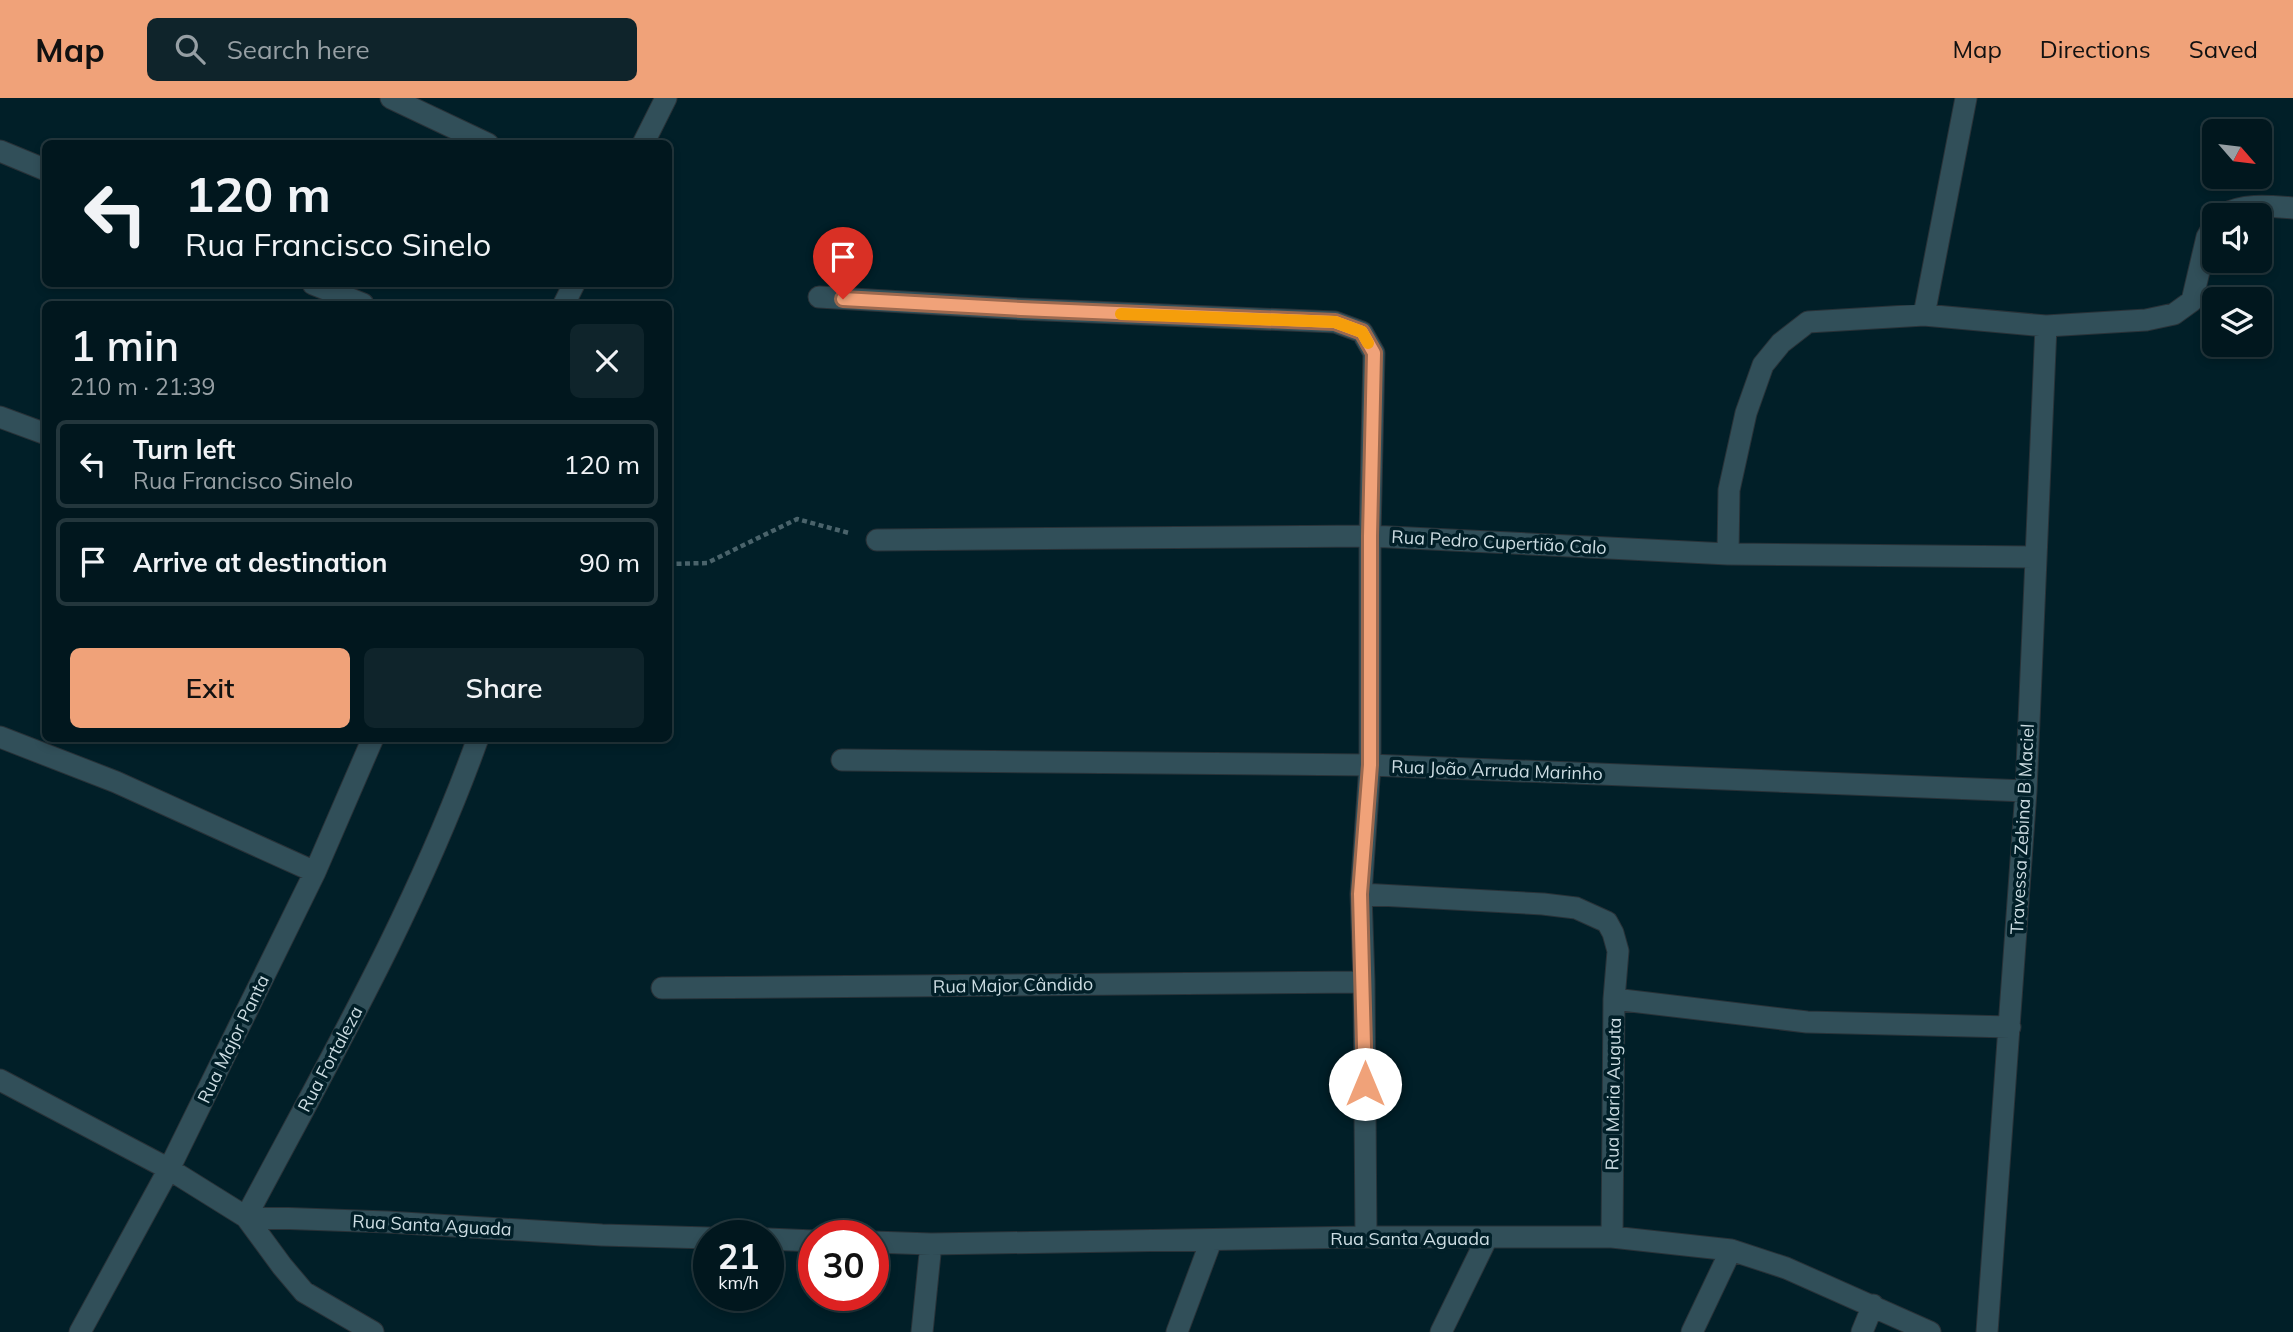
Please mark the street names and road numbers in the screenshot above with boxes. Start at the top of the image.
street label: Rua Pedro Cupertião Calo [1391,525,1607,559]
street label: Travessa Zebina B Maciel [2005,723,2039,935]
street label: Rua João Arruda Marinho [1391,755,1603,785]
street label: Rua Major Panta [192,971,274,1107]
street label: Rua Major Cândido [933,972,1093,998]
street label: Rua Fortaleza [292,1002,368,1116]
street label: Rua Maria Auguta [1600,1017,1626,1171]
street label: Rua Santa Aguada [352,1209,512,1241]
street label: Rua Santa Aguada [1330,1227,1490,1250]

